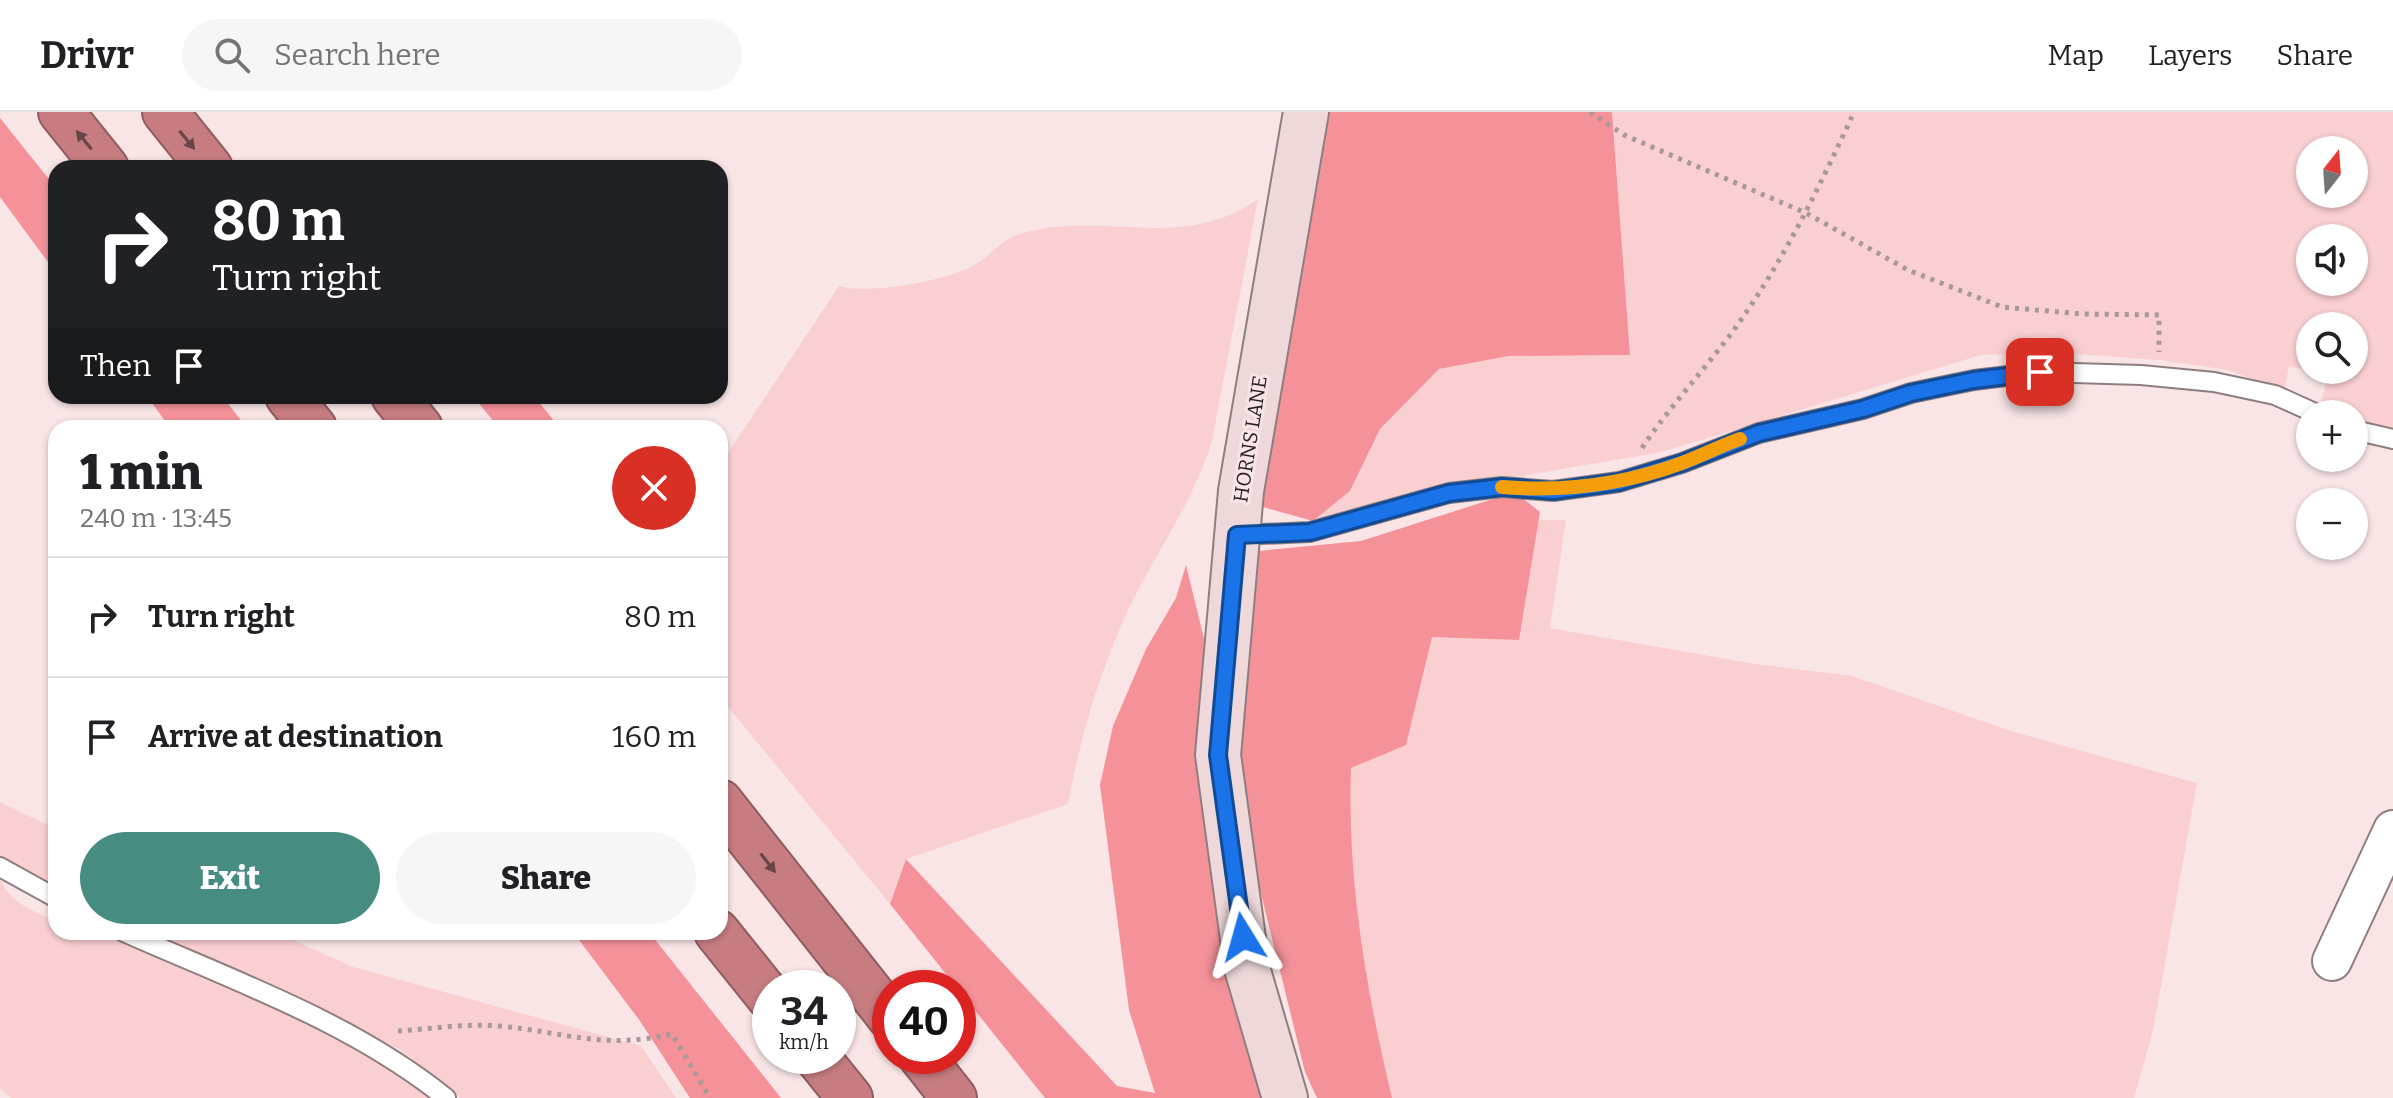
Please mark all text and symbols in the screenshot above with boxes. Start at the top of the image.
search box [182,19,742,91]
text: Drivr [40,32,134,78]
icon: search [210,33,254,77]
text: Search here [274,37,441,73]
text: Map [2047,39,2104,72]
text: Layers [2148,39,2232,72]
text: Share [2276,39,2353,72]
one-way arrow [76,130,92,150]
one-way arrow [179,130,195,150]
north arrow [2296,136,2368,208]
map controls [2296,136,2368,560]
text: 80 m [212,188,345,255]
icon: right [80,192,184,296]
button: sound [2296,224,2368,296]
text: Turn right [212,256,381,300]
button: search [2296,312,2368,384]
pin [2006,338,2074,406]
icon: arrive [167,344,211,388]
text: Then [80,348,151,384]
icon: arrive [2018,350,2062,394]
street label: HORNS LANE [1228,374,1272,504]
button: + [2296,400,2368,472]
text: 1 min [80,444,202,502]
button: close [612,446,696,530]
button: − [2296,488,2368,560]
text: 240 m · 13:45 [80,503,232,534]
icon: right [80,595,124,639]
text: Turn right [148,599,295,635]
text: 80 m [624,599,696,635]
icon: arrive [80,715,124,759]
text: Arrive at destination [148,719,443,755]
text: 160 m [612,719,696,755]
button: Exit [80,832,380,924]
button: Share [396,832,696,924]
one-way arrow [760,853,776,873]
position arrow [1201,895,1285,979]
speed limit sign: 40 [872,970,976,1074]
text: 34 [780,988,828,1036]
text: km/h [779,1030,829,1054]

